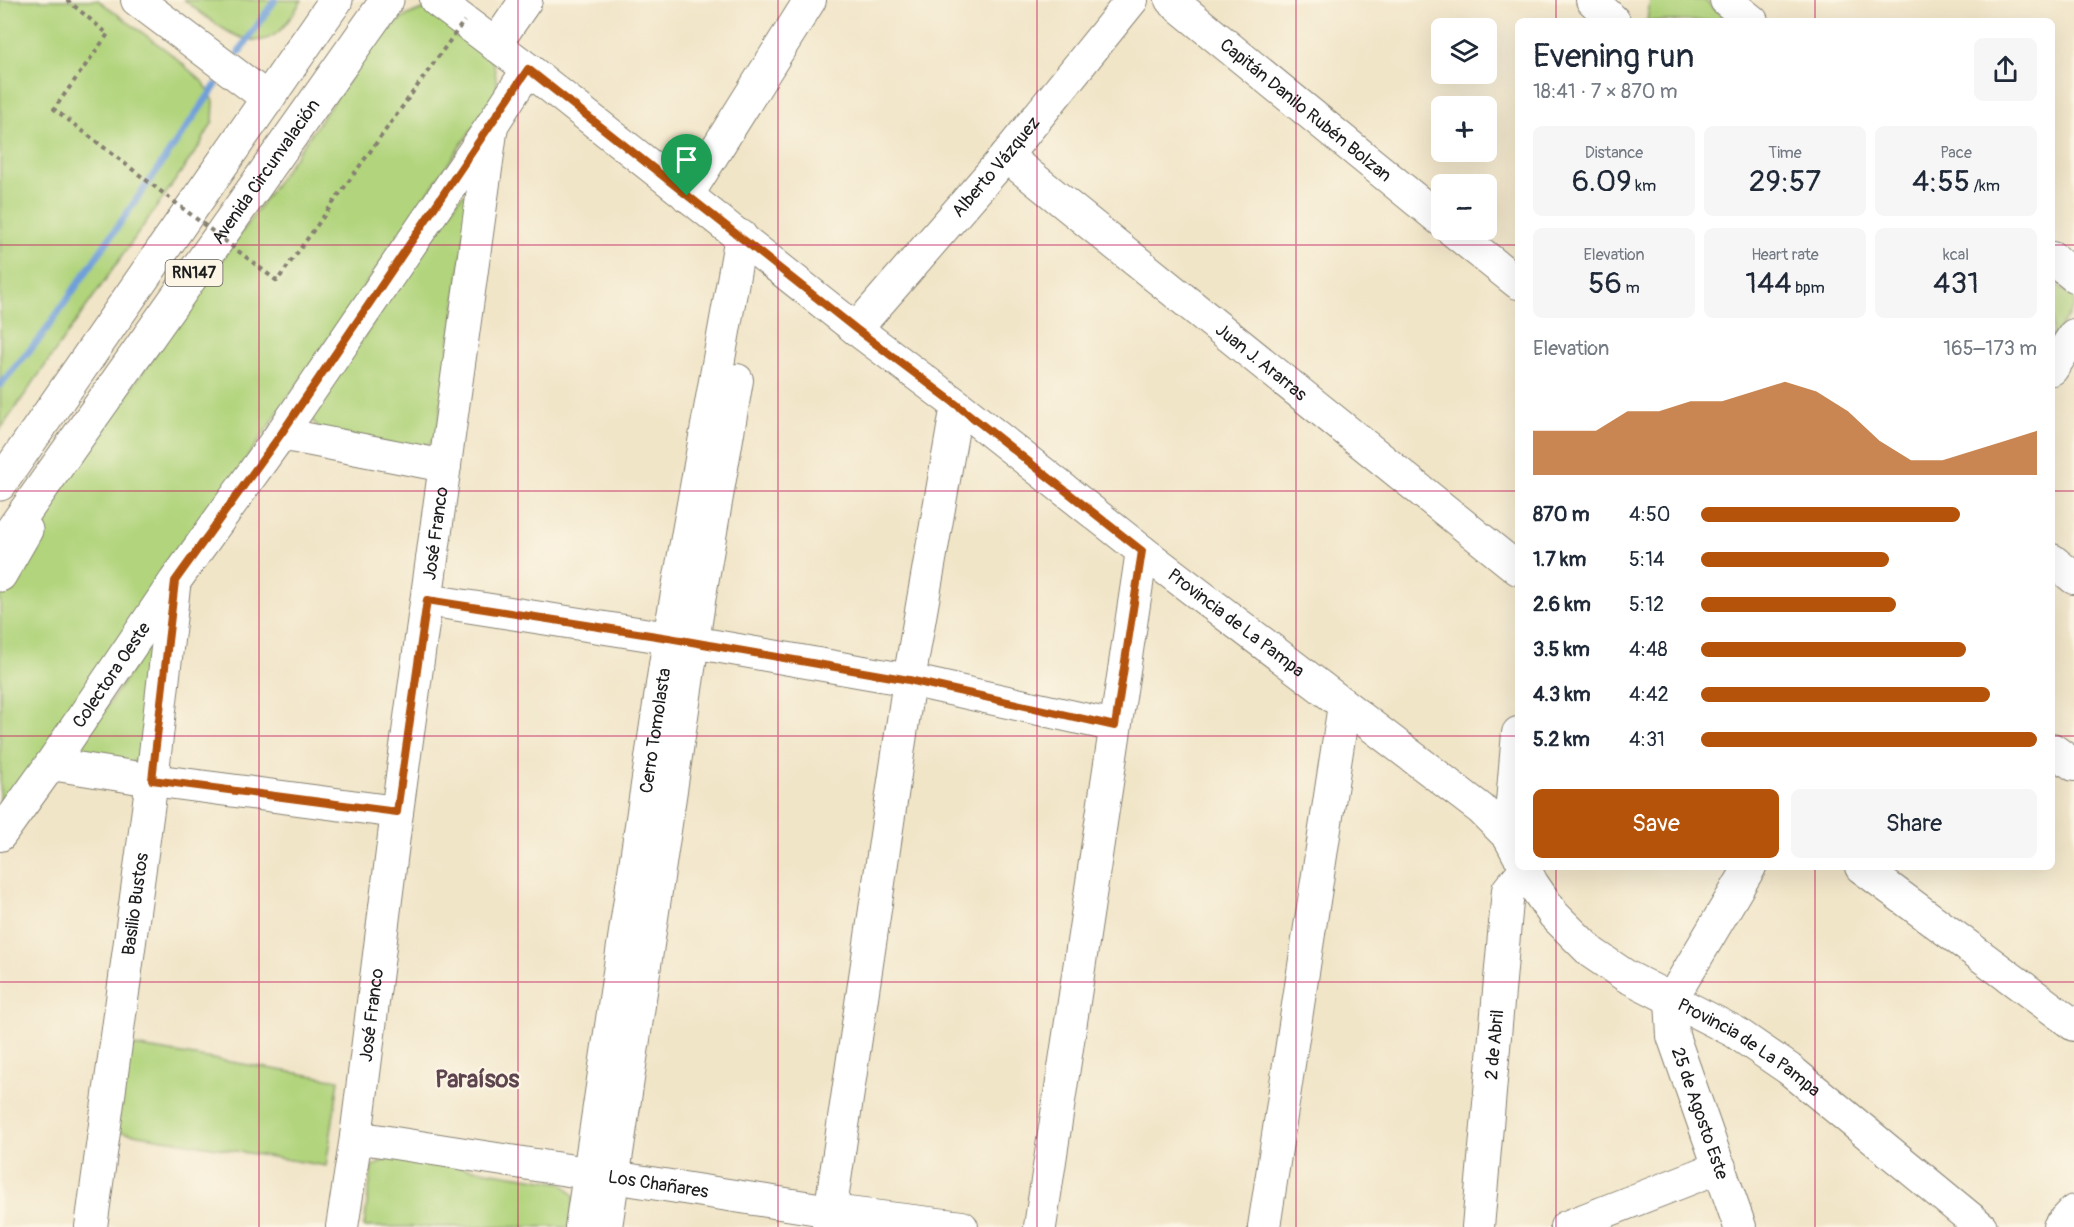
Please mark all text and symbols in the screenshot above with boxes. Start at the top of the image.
map controls [1431,18,1497,240]
button: layers [1431,18,1497,84]
street label: Capitán Danilo Rubén Bolzan [1215,33,1396,187]
text: Evening run [1533,36,1694,77]
button: share [1974,38,2037,101]
text: 18:41 · 7 × 870 m [1533,79,1677,104]
street label: Avenida Circunvalación [206,94,325,249]
button: + [1431,96,1497,162]
street label: Alberto Vázquez [946,112,1045,222]
pin [661,134,712,196]
icon: arrive [670,143,703,176]
text: Distance [1585,143,1643,163]
text: Time [1768,143,1802,163]
text: Pace [1940,143,1972,163]
text: 6.09 [1572,163,1632,200]
text: 29:57 [1749,163,1821,200]
text: 4:55 [1912,163,1970,200]
button: − [1431,174,1497,240]
text: km [1632,176,1656,196]
text: /km [1970,176,2000,196]
text: Elevation [1584,245,1644,265]
text: Heart rate [1751,245,1819,265]
text: kcal [1943,245,1969,265]
road number: RN147 [166,260,222,286]
text: 56 [1588,265,1622,302]
text: 144 [1745,265,1792,302]
text: 431 [1933,265,1979,302]
text: m [1622,278,1640,298]
text: bpm [1792,278,1825,298]
street label: Juan J. Ararras [1211,318,1312,406]
text: Elevation [1533,336,1609,361]
text: 165–173 m [1943,336,2037,361]
street label: José Franco [418,485,453,581]
text: 870 m [1533,502,1589,527]
text: 4:50 [1629,502,1670,527]
text: 1.7 km [1533,547,1586,572]
text: 5:14 [1629,547,1665,572]
street label: Provincia de La Pampa [1163,563,1309,682]
text: 2.6 km [1533,592,1591,617]
text: 5:12 [1629,592,1664,617]
street label: Colectora Oeste [67,617,156,732]
text: 3.5 km [1533,637,1590,662]
text: 4:48 [1629,637,1668,662]
street label: Cerro Tomolasta [634,666,676,795]
text: 4.3 km [1533,682,1591,707]
text: 4:42 [1629,682,1669,707]
text: 5.2 km [1533,727,1590,752]
text: 4:31 [1629,727,1665,752]
button: Save [1533,789,1779,858]
button: Share [1791,789,2037,858]
street label: Basilio Bustos [117,851,153,957]
street label: José Franco [354,967,389,1063]
street label: Provincia de La Pampa [1674,993,1825,1102]
street label: 2 de Abril [1480,1009,1509,1081]
street label: 25 de Agosto Este [1666,1044,1734,1183]
district label: Paraísos [435,1065,519,1094]
street label: Los Chañares [606,1165,710,1203]

